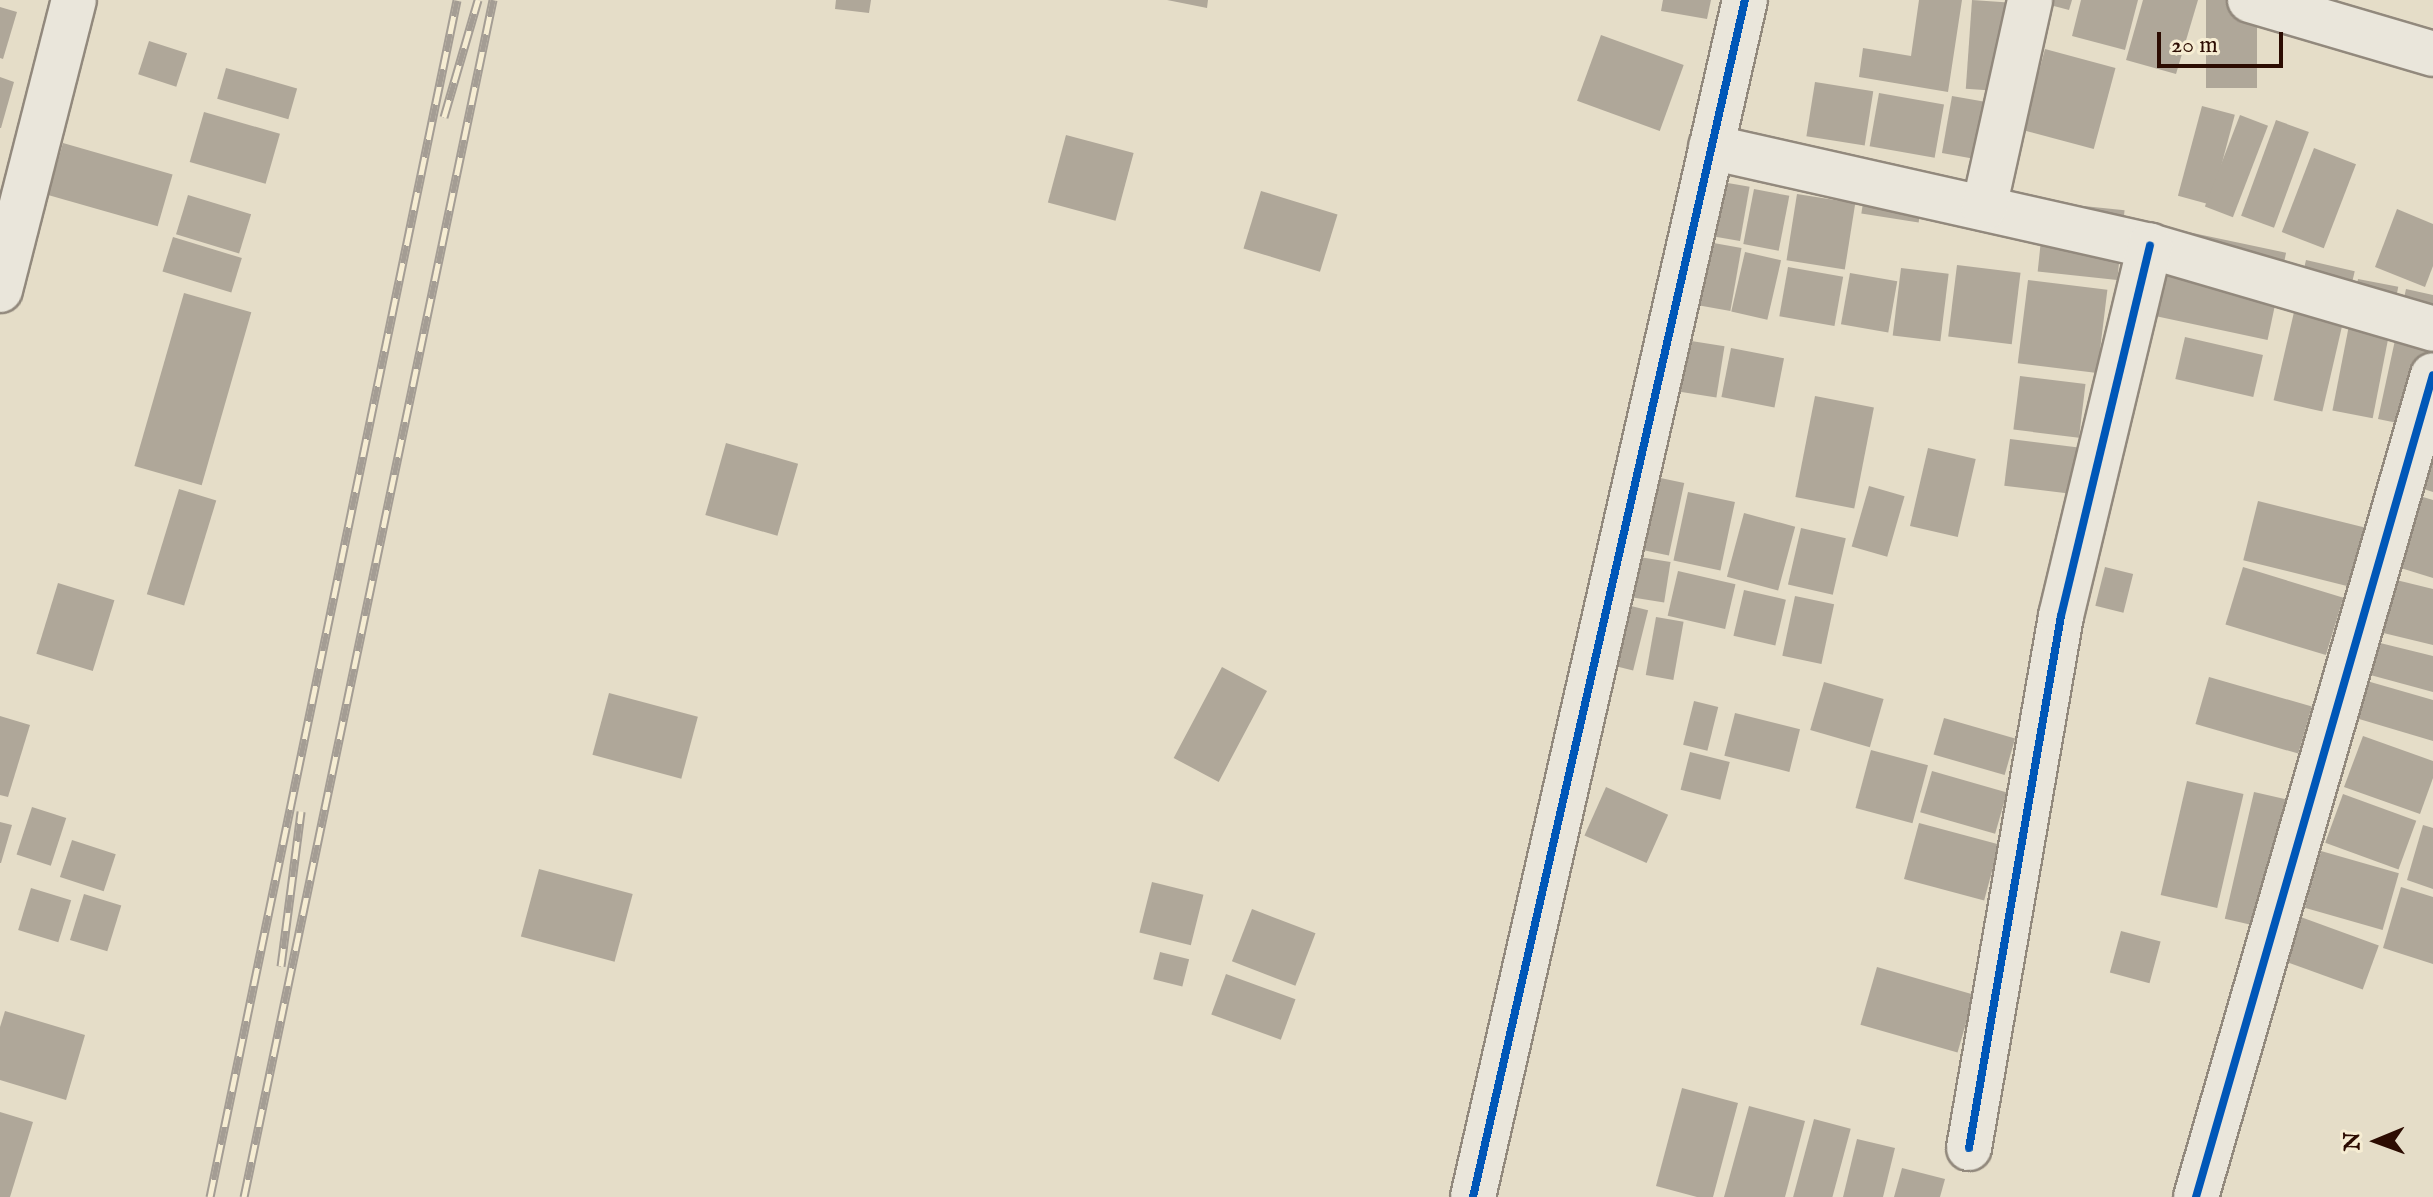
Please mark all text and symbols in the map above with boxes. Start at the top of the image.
scale bar [2161,16,2287,66]
text: 20 m [2171,30,2218,61]
north arrow [2337,1101,2417,1181]
text: N [2339,1132,2367,1151]

